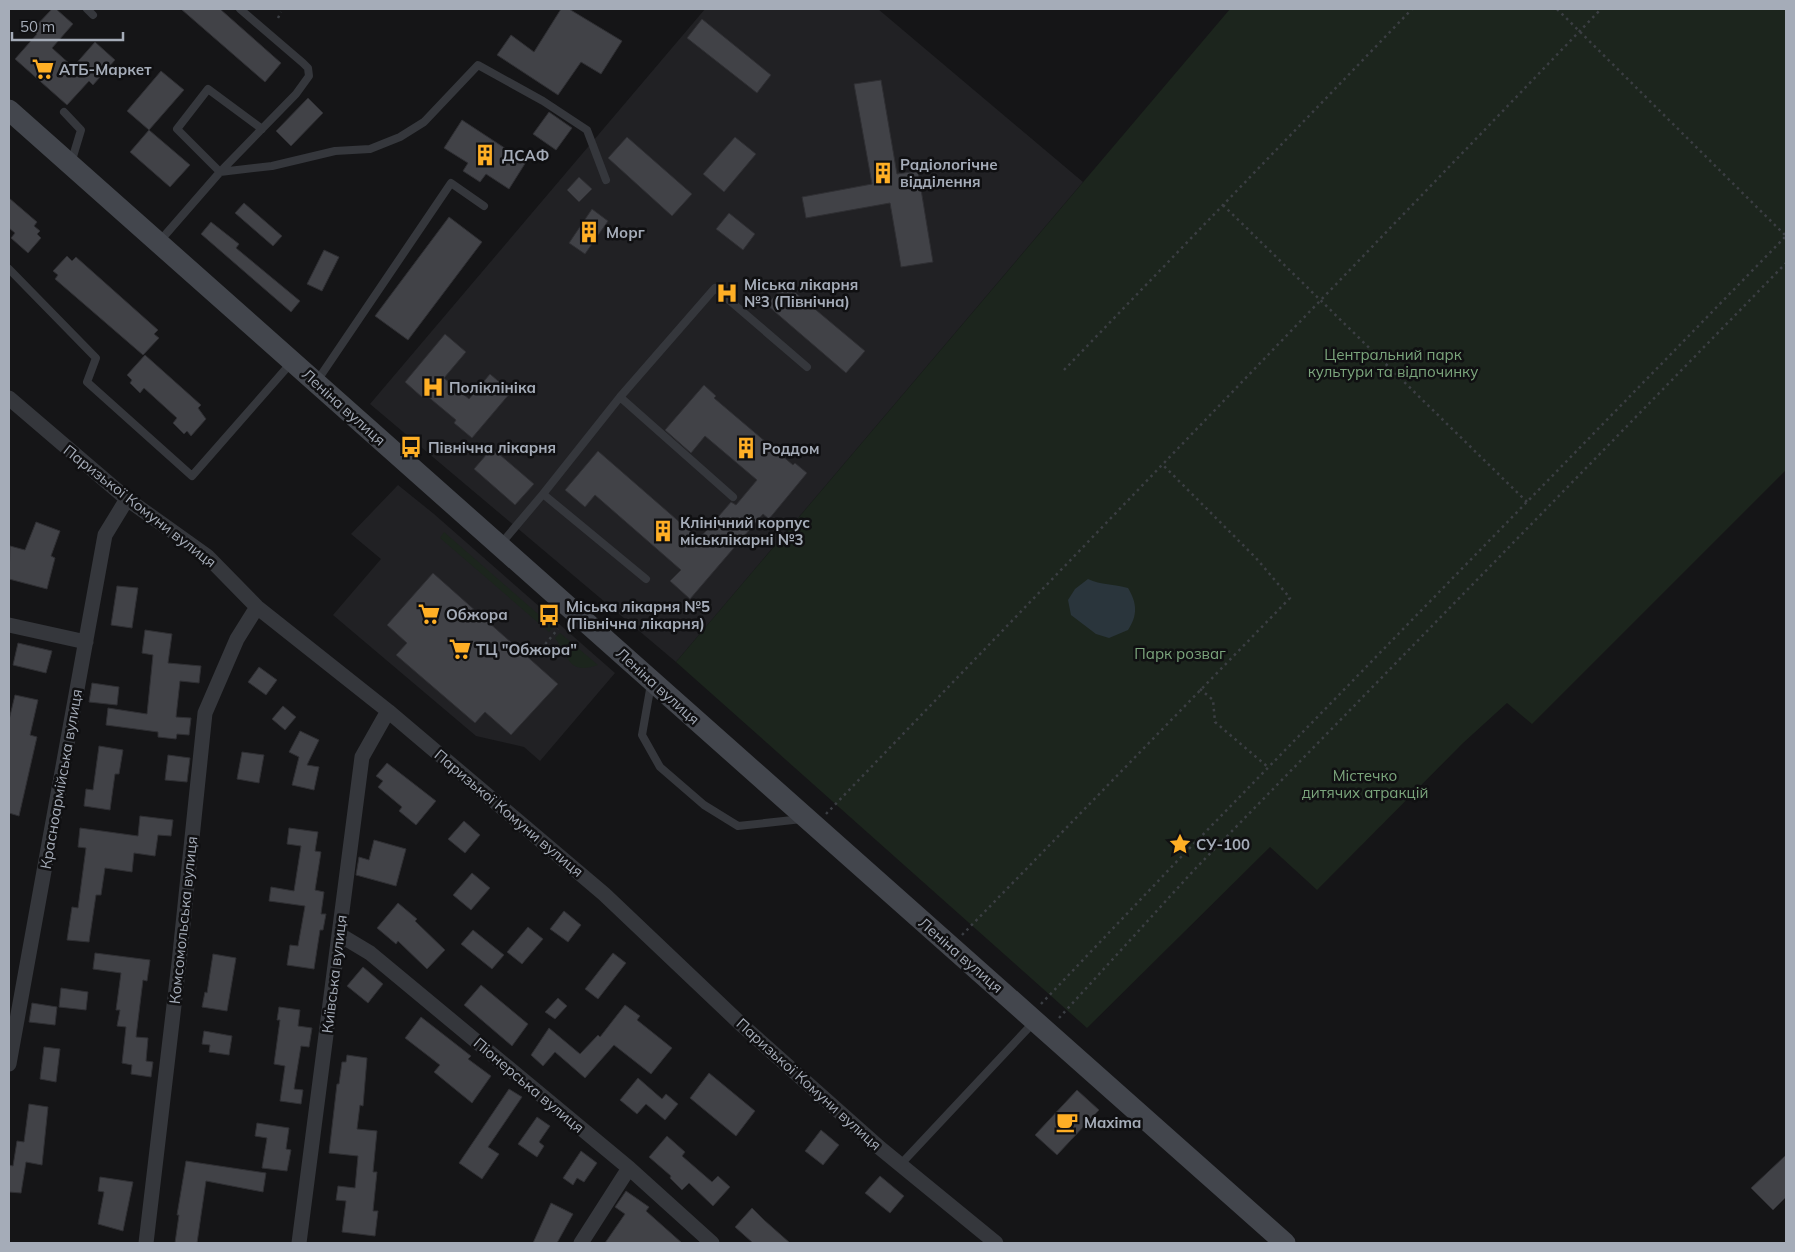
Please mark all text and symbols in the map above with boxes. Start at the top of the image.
scale bar [12,10,124,42]
text: 50 m [20,17,55,36]
supermarket icon: АТБ-Маркет [30,56,56,82]
place label: АТБ-Маркет [59,60,152,79]
building icon: ДСАФ [472,142,498,168]
place label: ДСАФ [502,146,549,165]
place label: Радіологічне відділення [900,155,998,191]
building icon: Радіологічне відділення [870,160,896,186]
building icon: Морг [576,219,602,245]
place label: Морг [606,223,645,242]
place label: Міська лікарня №3 (Північна) [744,275,858,311]
hospital icon: Міська лікарня №3 (Північна) [714,280,740,306]
park label: Центральний парк культури та відпочинку [1308,345,1478,381]
street label: Леніна вулиця [298,365,390,449]
hospital icon: Поліклініка [420,374,446,400]
place label: Поліклініка [449,378,536,397]
bus stop icon: Північна лікарня [398,434,424,460]
building icon: Роддом [733,435,759,461]
place label: Північна лікарня [428,438,556,457]
place label: Роддом [762,439,819,458]
street label: Паризької Комуни вулиця [60,440,220,572]
place label: Клінічний корпус міськлікарні №3 [680,513,810,549]
building icon: Клінічний корпус міськлікарні №3 [650,518,676,544]
place label: Міська лікарня №5 (Північна лікарня) [566,597,710,633]
supermarket icon: Обжора [416,601,442,627]
bus stop icon: Міська лікарня №5 (Північна лікарня) [536,602,562,628]
place label: Обжора [446,605,508,624]
supermarket icon: ТЦ "Обжора" [447,636,473,662]
place label: ТЦ "Обжора" [476,640,577,659]
street label: Леніна вулиця [612,644,704,728]
park label: Парк розваг [1134,644,1226,663]
street label: Красноармійська вулиця [36,687,86,871]
street label: Паризької Комуни вулиця [431,745,587,881]
park label: Містечко дитячих атракцій [1302,766,1428,802]
place icon: СУ-100 [1167,831,1193,857]
street label: Комсомольська вулиця [165,835,201,1005]
place label: СУ-100 [1196,835,1250,854]
street label: Леніна вулиця [915,913,1007,997]
street label: Київська вулиця [317,914,351,1034]
street label: Паризької Комуни вулиця [733,1014,885,1154]
street label: Піонерська вулиця [470,1033,588,1137]
cafe icon: Maxima [1054,1109,1080,1135]
place label: Maxima [1084,1113,1141,1132]

